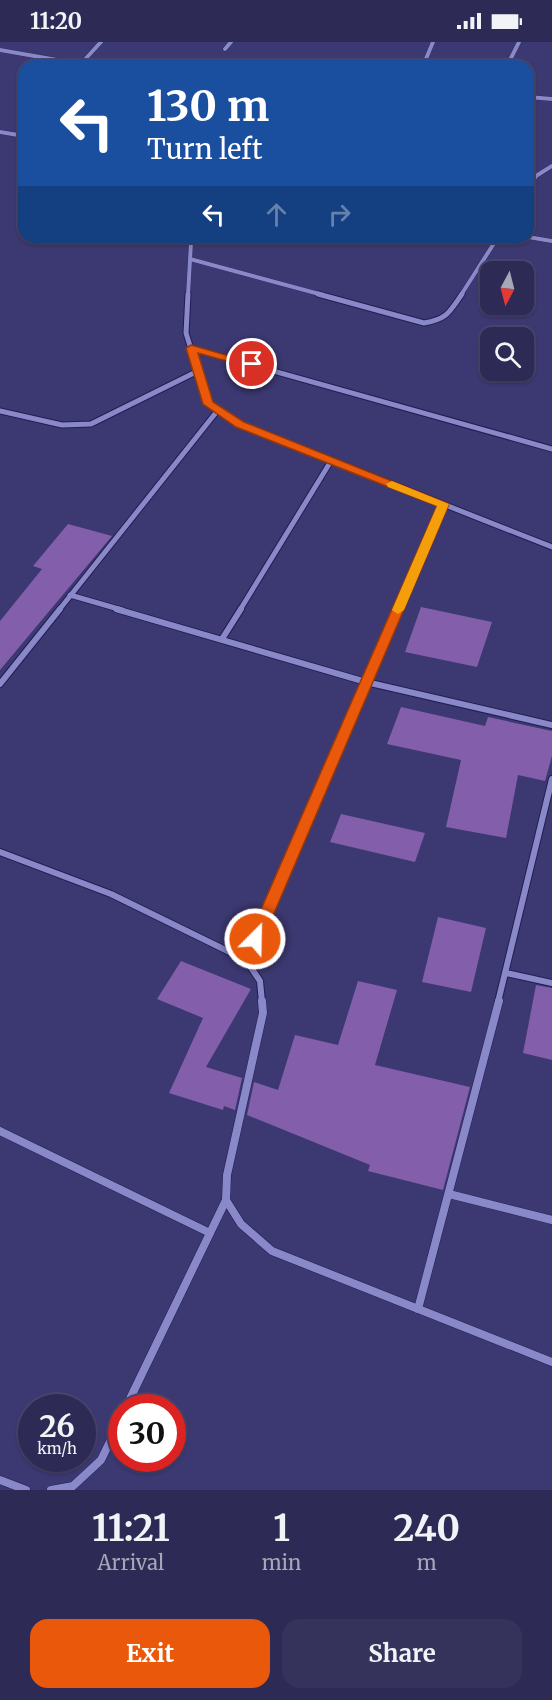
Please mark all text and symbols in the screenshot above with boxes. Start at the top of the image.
text: 11:20 [30,7,82,35]
text: 130 m [147,80,269,132]
icon: left [48,84,126,162]
text: Turn left [147,132,262,166]
icon: left [197,198,230,231]
icon: ahead [260,198,293,231]
icon: right [323,198,356,231]
north arrow [480,261,534,315]
map controls [480,261,534,381]
button: search [480,327,534,381]
pin [226,338,277,389]
icon: arrive [235,347,268,380]
position arrow [223,907,287,971]
speed limit sign: 30 [108,1394,186,1472]
text: 26 [39,1407,75,1445]
text: km/h [37,1439,77,1458]
text: 11:21 [92,1506,170,1551]
text: 1 [273,1506,290,1551]
text: 240 [393,1506,460,1551]
text: Arrival [97,1550,164,1575]
text: min [262,1550,301,1575]
text: m [417,1550,437,1575]
button: Exit [30,1619,270,1688]
button: Share [282,1619,522,1688]

